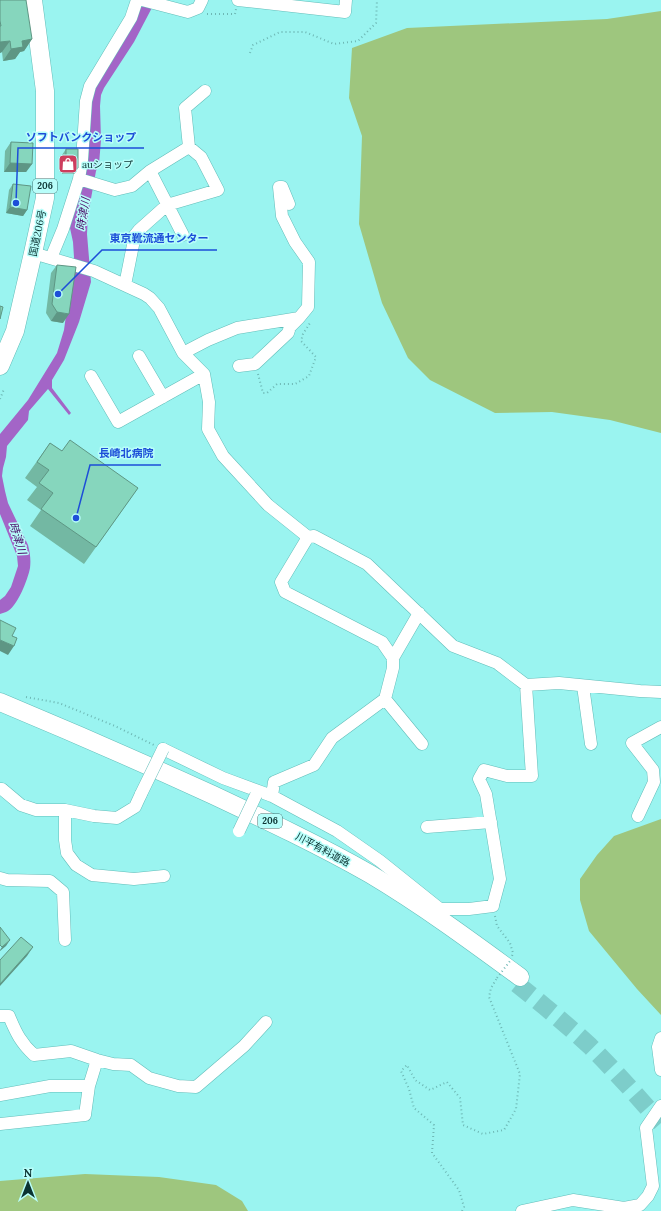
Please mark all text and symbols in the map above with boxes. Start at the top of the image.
callout: ソフトバンクショップ [18,125,144,148]
text: ソフトバンクショップ [26,130,136,144]
shop icon: auショップ [57,153,79,175]
place label: auショップ [82,158,133,171]
road number: 206 [33,179,57,193]
water label: 時津川 [74,196,93,231]
street label: 国道206号 [26,209,49,258]
callout: 東京靴流通センター [102,227,217,250]
text: 東京靴流通センター [110,231,209,245]
callout: 長崎北病院 [90,442,161,465]
text: 長崎北病院 [99,446,154,460]
water label: 時津川 [6,520,30,557]
road number: 206 [258,814,282,828]
street label: 川平有料道路 [293,830,352,869]
north arrow [8,1163,48,1203]
text: N [24,1166,33,1180]

